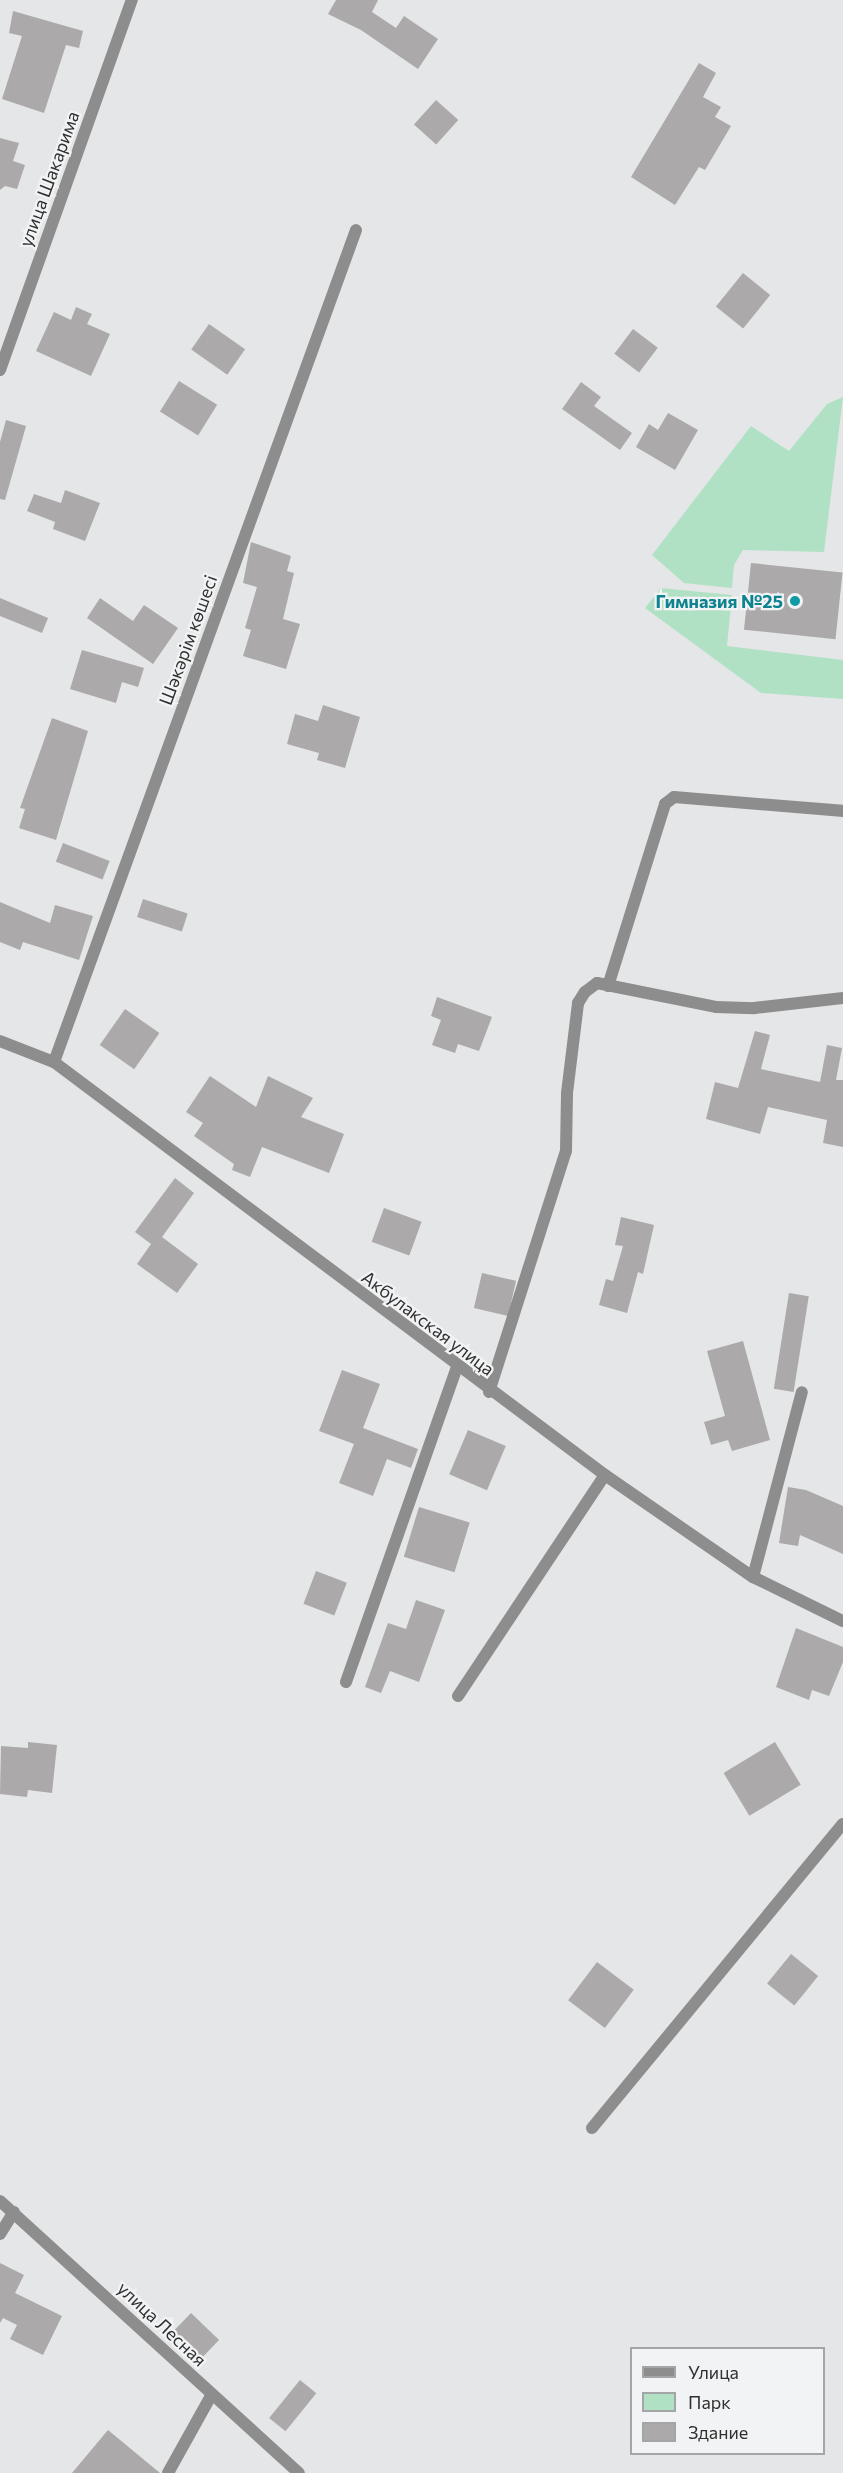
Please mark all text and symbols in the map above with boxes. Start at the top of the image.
street label: улица Шакарима [14,108,84,250]
street label: Шәкәрім көшесі [154,572,222,708]
place label: Гимназия №25 [655,590,783,612]
marker: Гимназия №25 [788,594,802,608]
street label: Акбулакская улица [357,1266,499,1380]
street label: улица Лесная [113,2277,211,2371]
legend [630,2347,825,2455]
text: Улица [688,2361,739,2383]
text: Парк [688,2391,731,2413]
text: Здание [688,2421,748,2443]

